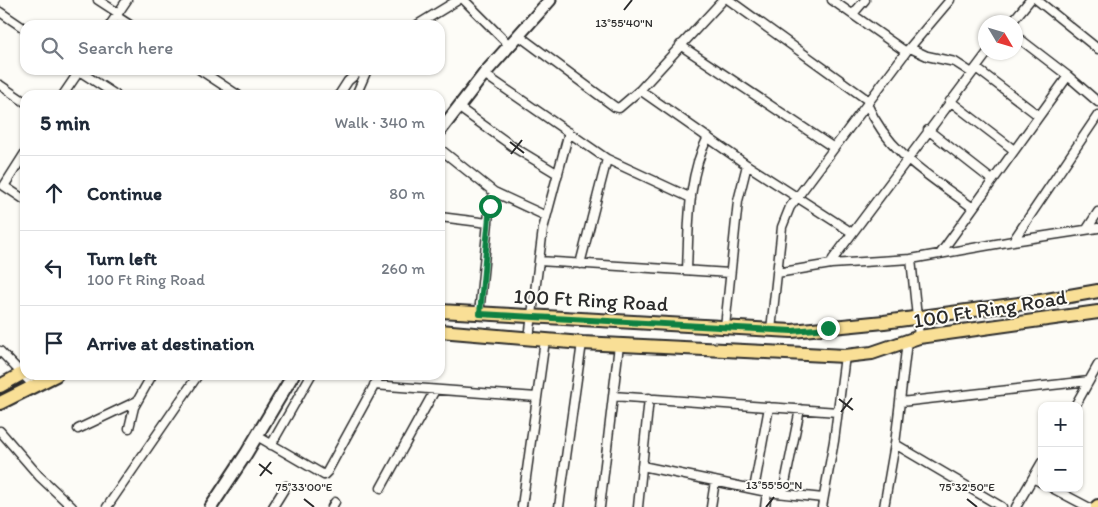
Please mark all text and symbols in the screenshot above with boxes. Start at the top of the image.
north arrow [978,15,1023,60]
text: 13°55'40"N [595,16,653,30]
search box [20,20,445,75]
icon: search [38,34,66,62]
text: Search here [78,36,173,59]
text: 5 min [40,110,90,135]
text: Walk · 340 m [335,113,425,132]
icon: ahead [40,179,68,207]
text: Continue [87,182,162,205]
text: 80 m [389,184,425,203]
route start [479,195,502,218]
text: Turn left [87,247,157,270]
icon: left [40,254,68,282]
text: 260 m [381,259,425,278]
text: 100 Ft Ring Road [87,270,205,289]
street label: 100 Ft Ring Road [513,283,669,316]
street label: 100 Ft Ring Road [911,284,1069,333]
route end [817,317,840,340]
icon: arrive [40,329,68,357]
text: Arrive at destination [87,332,254,355]
map controls [1038,402,1083,492]
button: + [1038,402,1083,447]
button: − [1038,447,1083,492]
text: 13°55'50"N [746,478,802,492]
text: 75°33'00"E [276,480,333,494]
text: 75°32'50"E [939,480,995,494]

